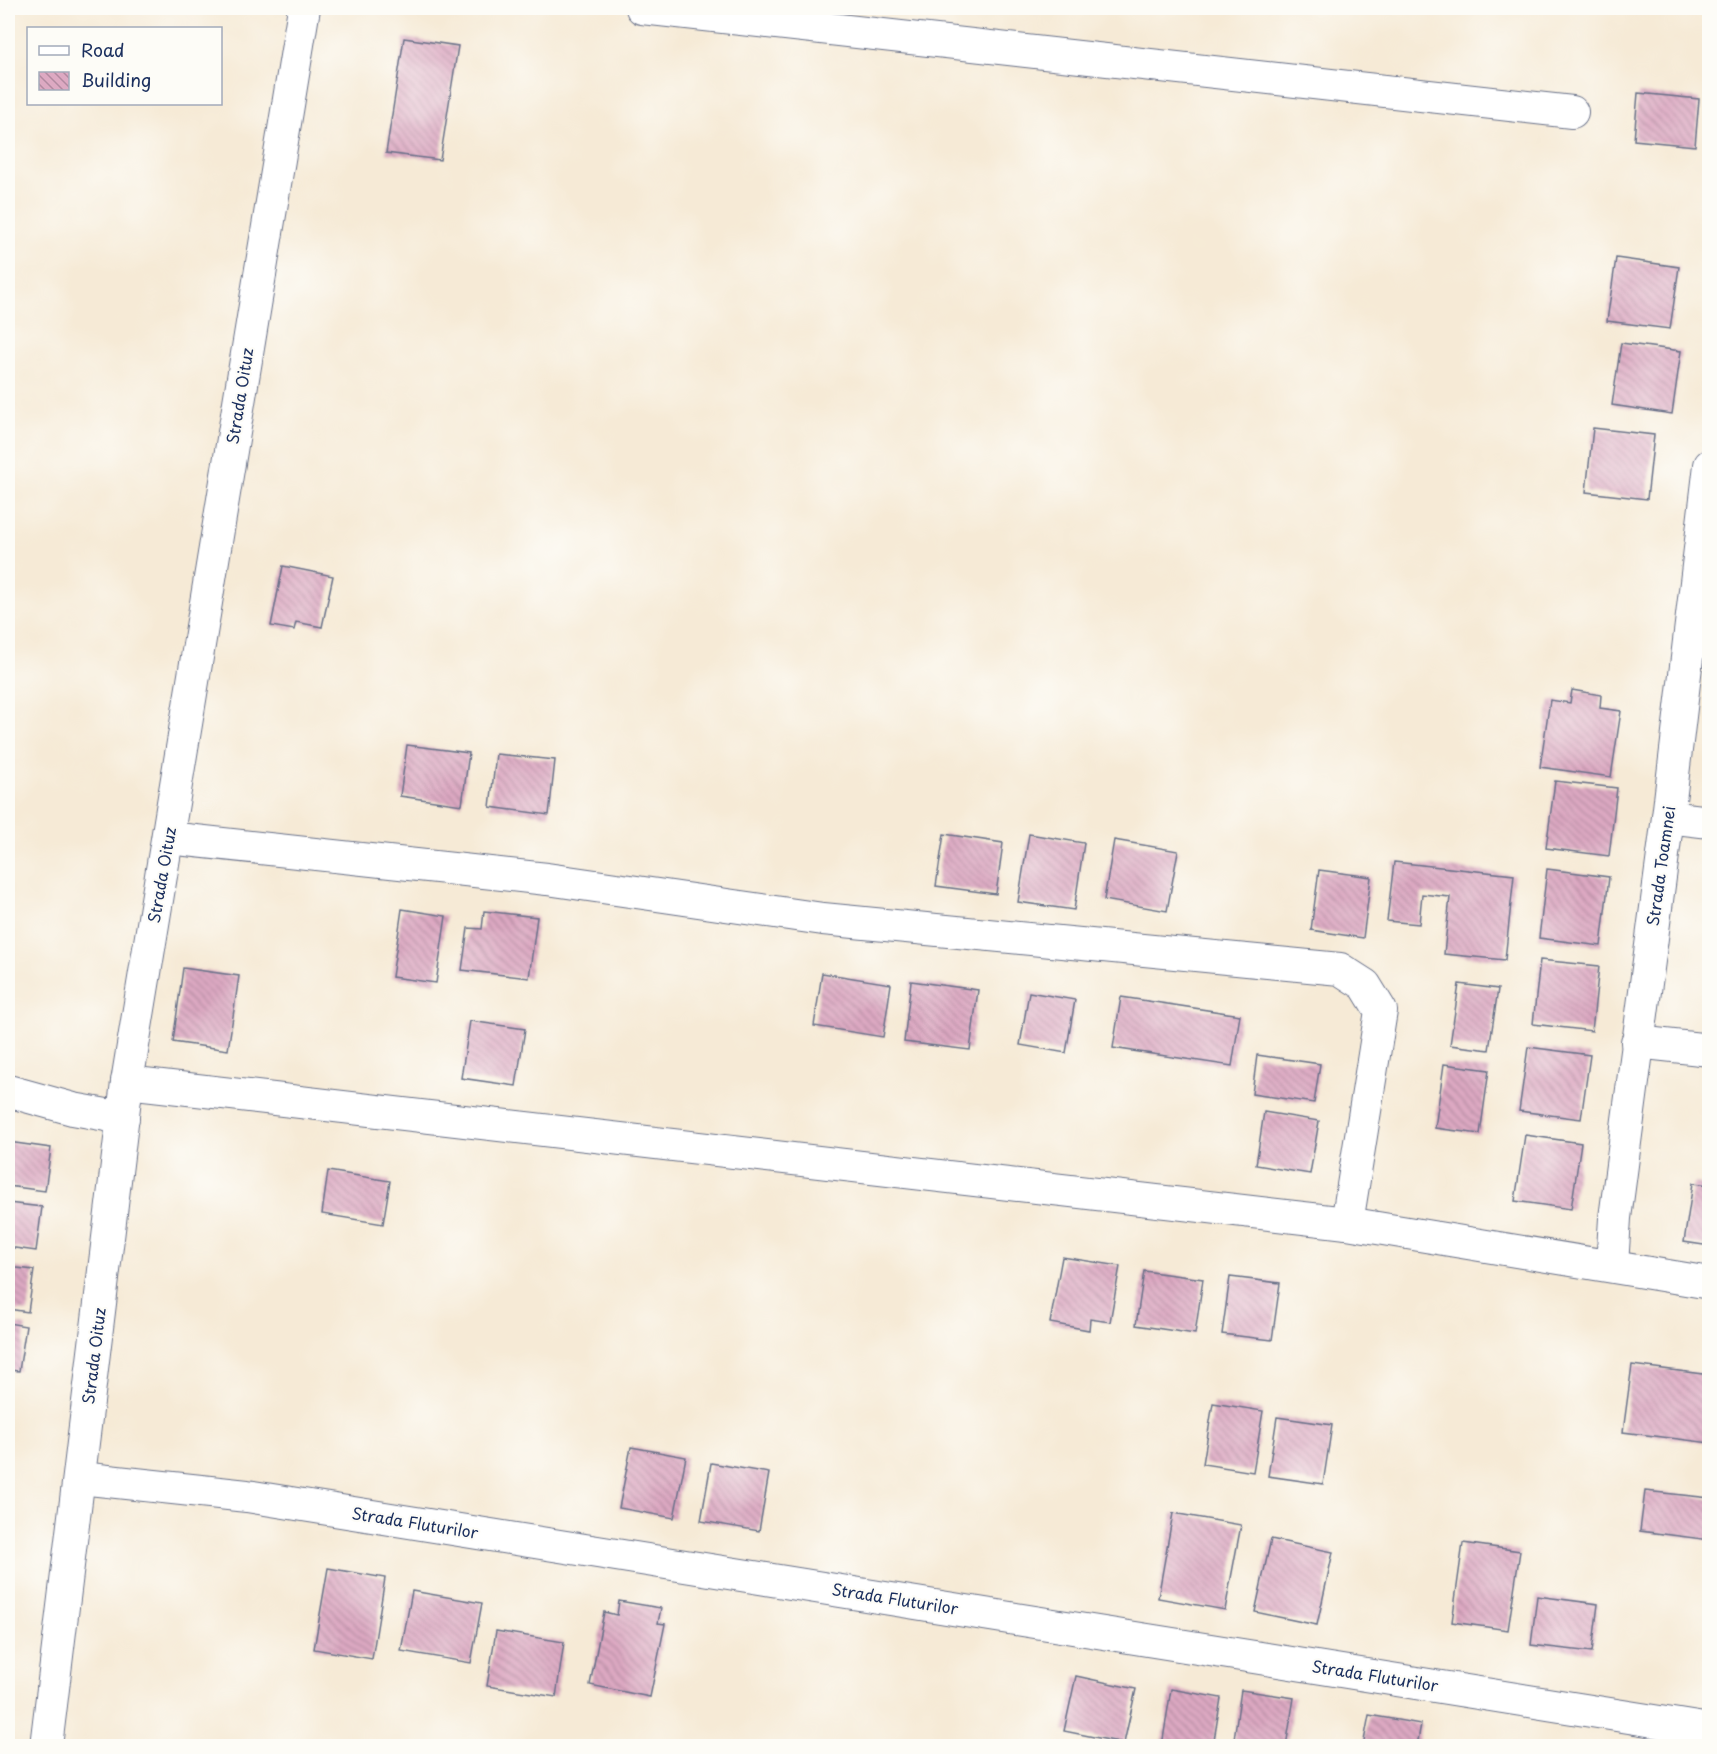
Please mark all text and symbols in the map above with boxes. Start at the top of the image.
legend [27,27,222,105]
text: Road [81,36,125,63]
text: Building [81,66,151,93]
street label: Strada Oituz [220,346,259,446]
street label: Strada Toamnei [1640,804,1680,928]
street label: Strada Oituz [141,824,181,925]
street label: Strada Oituz [75,1306,111,1406]
street label: Strada Fluturilor [350,1500,481,1544]
street label: Strada Fluturilor [830,1576,961,1620]
street label: Strada Fluturilor [1310,1653,1441,1697]

